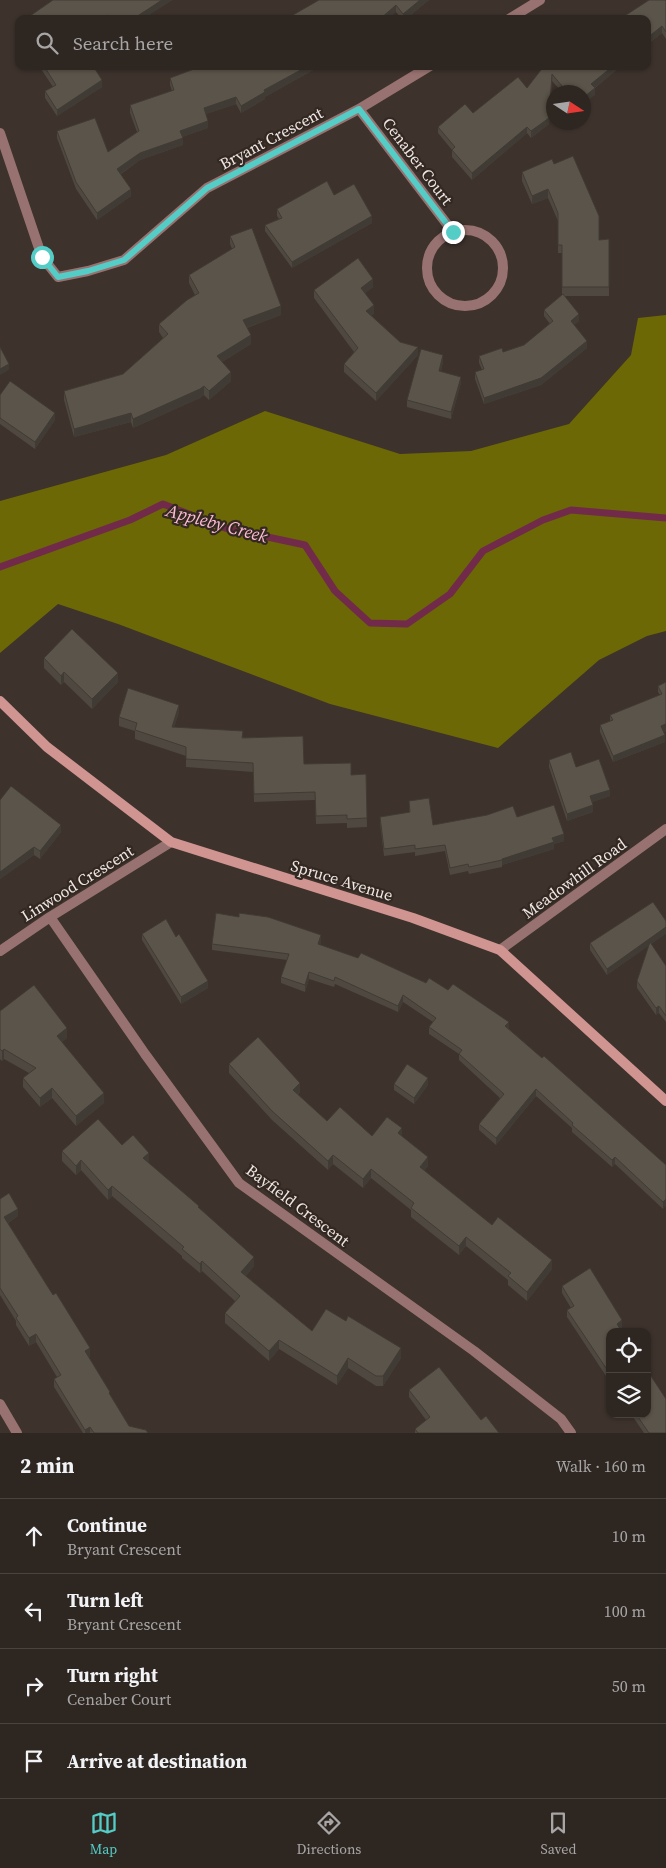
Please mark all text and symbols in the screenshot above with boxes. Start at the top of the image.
search box [15,15,651,70]
icon: search [33,29,61,57]
text: Search here [73,30,173,56]
north arrow [546,85,591,130]
street label: Bryant Crescent [215,101,327,175]
street label: Cenaber Court [378,113,459,210]
route end [442,221,465,244]
route start [31,246,54,269]
water label: Appleby Creek [162,497,271,549]
street label: Meadowhill Road [517,833,631,923]
street label: Linwood Crescent [17,839,138,926]
street label: Spruce Avenue [288,854,396,906]
street label: Bayfield Crescent [242,1159,355,1252]
map controls [606,1328,651,1418]
button: locate [606,1328,651,1373]
button: layers [606,1373,651,1418]
text: 2 min [20,1451,75,1480]
text: Walk · 160 m [556,1455,646,1477]
text: Continue [67,1512,147,1538]
icon: ahead [20,1522,48,1550]
text: 10 m [612,1525,646,1547]
text: Bryant Crescent [67,1538,181,1560]
text: Turn left [67,1587,143,1613]
icon: left [20,1597,48,1625]
text: 100 m [604,1600,646,1622]
text: Bryant Crescent [67,1613,181,1635]
text: Turn right [67,1662,158,1688]
icon: right [20,1672,48,1700]
text: 50 m [612,1675,646,1697]
text: Cenaber Court [67,1688,171,1710]
icon: arrive [20,1747,48,1775]
text: Arrive at destination [67,1748,247,1774]
tab: Map [90,1809,118,1859]
tab: Directions [297,1809,361,1859]
tab: Saved [541,1809,576,1859]

